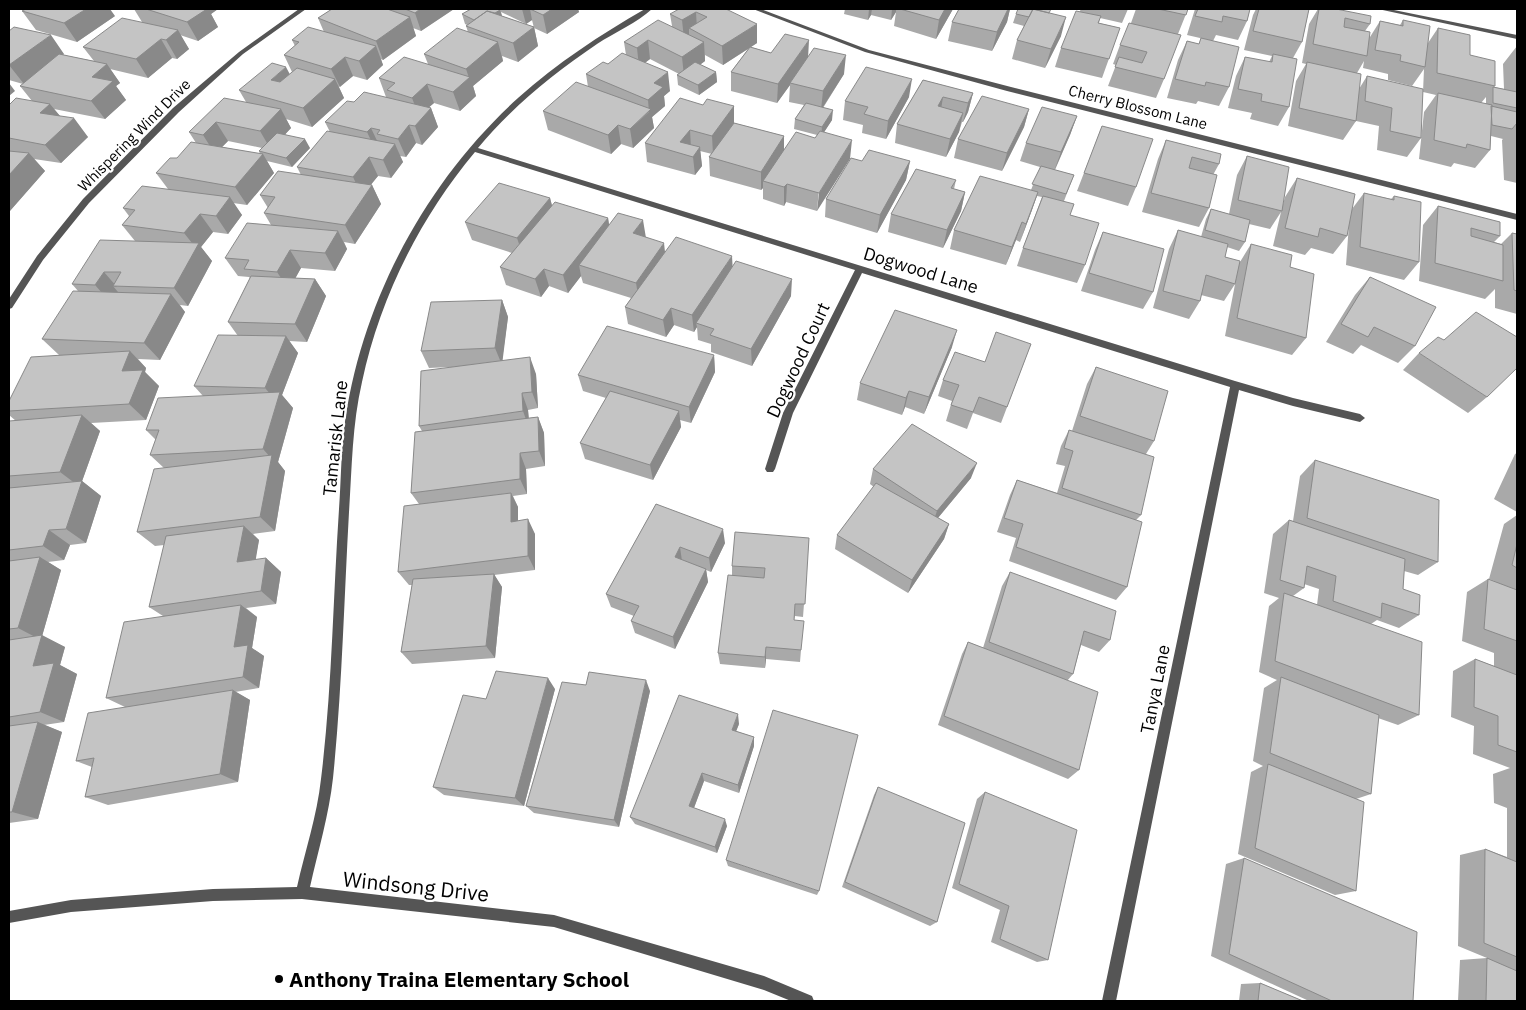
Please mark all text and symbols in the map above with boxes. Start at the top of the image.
street label: Whispering Wind Drive [74,75,194,195]
street label: Cherry Blossom Lane [1067,81,1209,133]
street label: Dogwood Lane [861,242,981,298]
street label: Dogwood Court [761,299,835,421]
street label: Tamarisk Lane [317,379,353,497]
street label: Tanya Lane [1135,643,1175,735]
street label: Windsong Drive [342,864,490,908]
place label: Anthony Traina Elementary School [289,965,629,993]
marker: Anthony Traina Elementary School [273,973,285,985]

